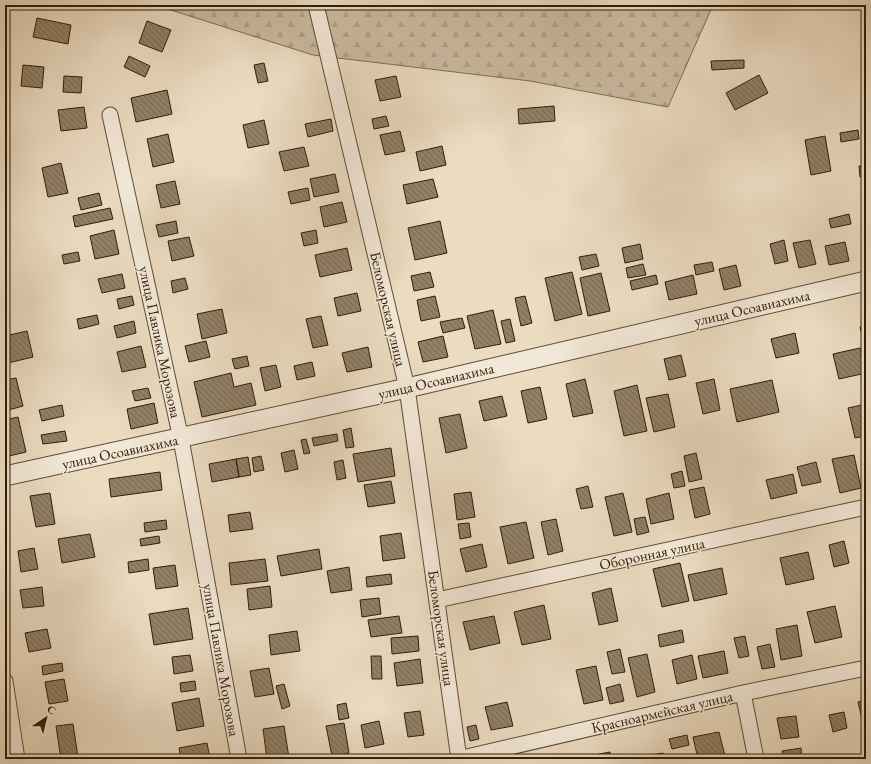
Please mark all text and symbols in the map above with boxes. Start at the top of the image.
street label: Беломорская улица [366,250,411,368]
street label: улица Павлика Морозова [135,264,186,420]
street label: улица Осоавиахима [692,285,812,330]
street label: улица Осоавиахима [376,358,496,403]
street label: улица Осоавиахима [60,430,180,473]
street label: Оборонная улица [597,533,706,574]
street label: Беломорская улица [424,569,459,687]
street label: улица Павлика Морозова [199,582,244,738]
street label: Красноармейская улица [589,686,734,737]
north arrow [26,698,66,738]
text: С [45,702,59,718]

